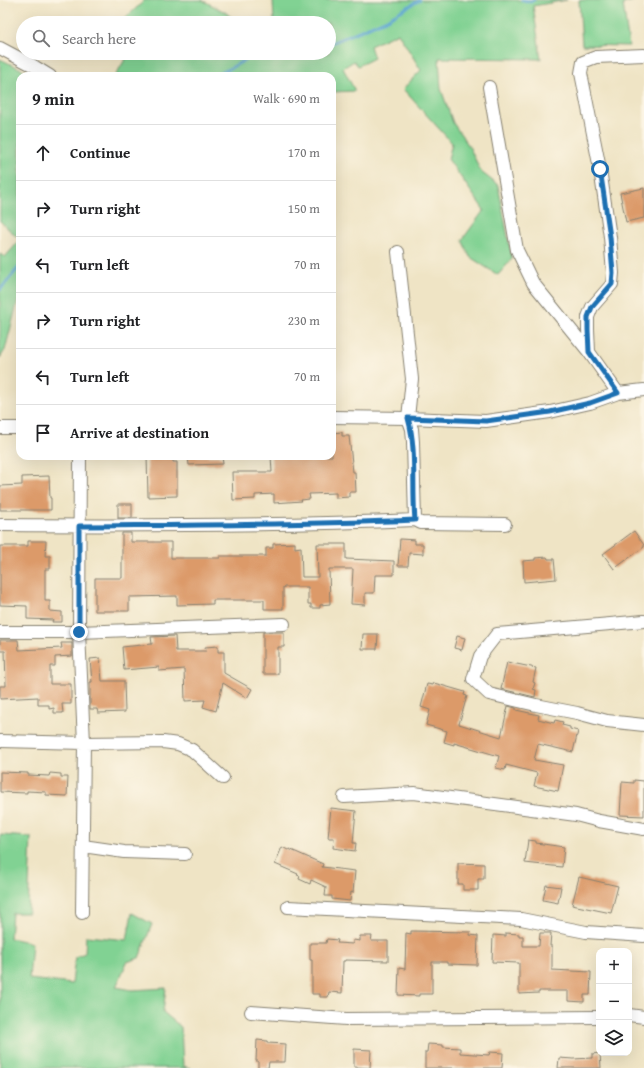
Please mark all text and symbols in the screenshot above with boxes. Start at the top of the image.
search box [16,16,336,60]
icon: search [30,27,52,49]
text: Search here [62,28,136,49]
text: 9 min [32,86,74,111]
text: Walk · 690 m [253,89,320,108]
icon: ahead [32,142,54,164]
text: Continue [70,142,131,163]
text: 170 m [288,143,320,162]
route start [591,160,609,178]
icon: right [32,198,54,220]
text: Turn right [70,198,141,219]
text: 150 m [288,199,320,218]
icon: left [32,254,54,276]
text: Turn left [70,254,129,275]
text: 70 m [294,255,320,274]
icon: right [32,310,54,332]
text: Turn right [70,310,141,331]
text: 230 m [288,311,320,330]
icon: left [32,366,54,388]
text: Turn left [70,366,129,387]
text: 70 m [294,367,320,386]
icon: arrive [32,422,54,444]
text: Arrive at destination [70,422,209,443]
route end [70,623,88,641]
map controls [596,948,632,1056]
button: + [596,948,632,984]
button: − [596,984,632,1020]
button: layers [596,1020,632,1056]

